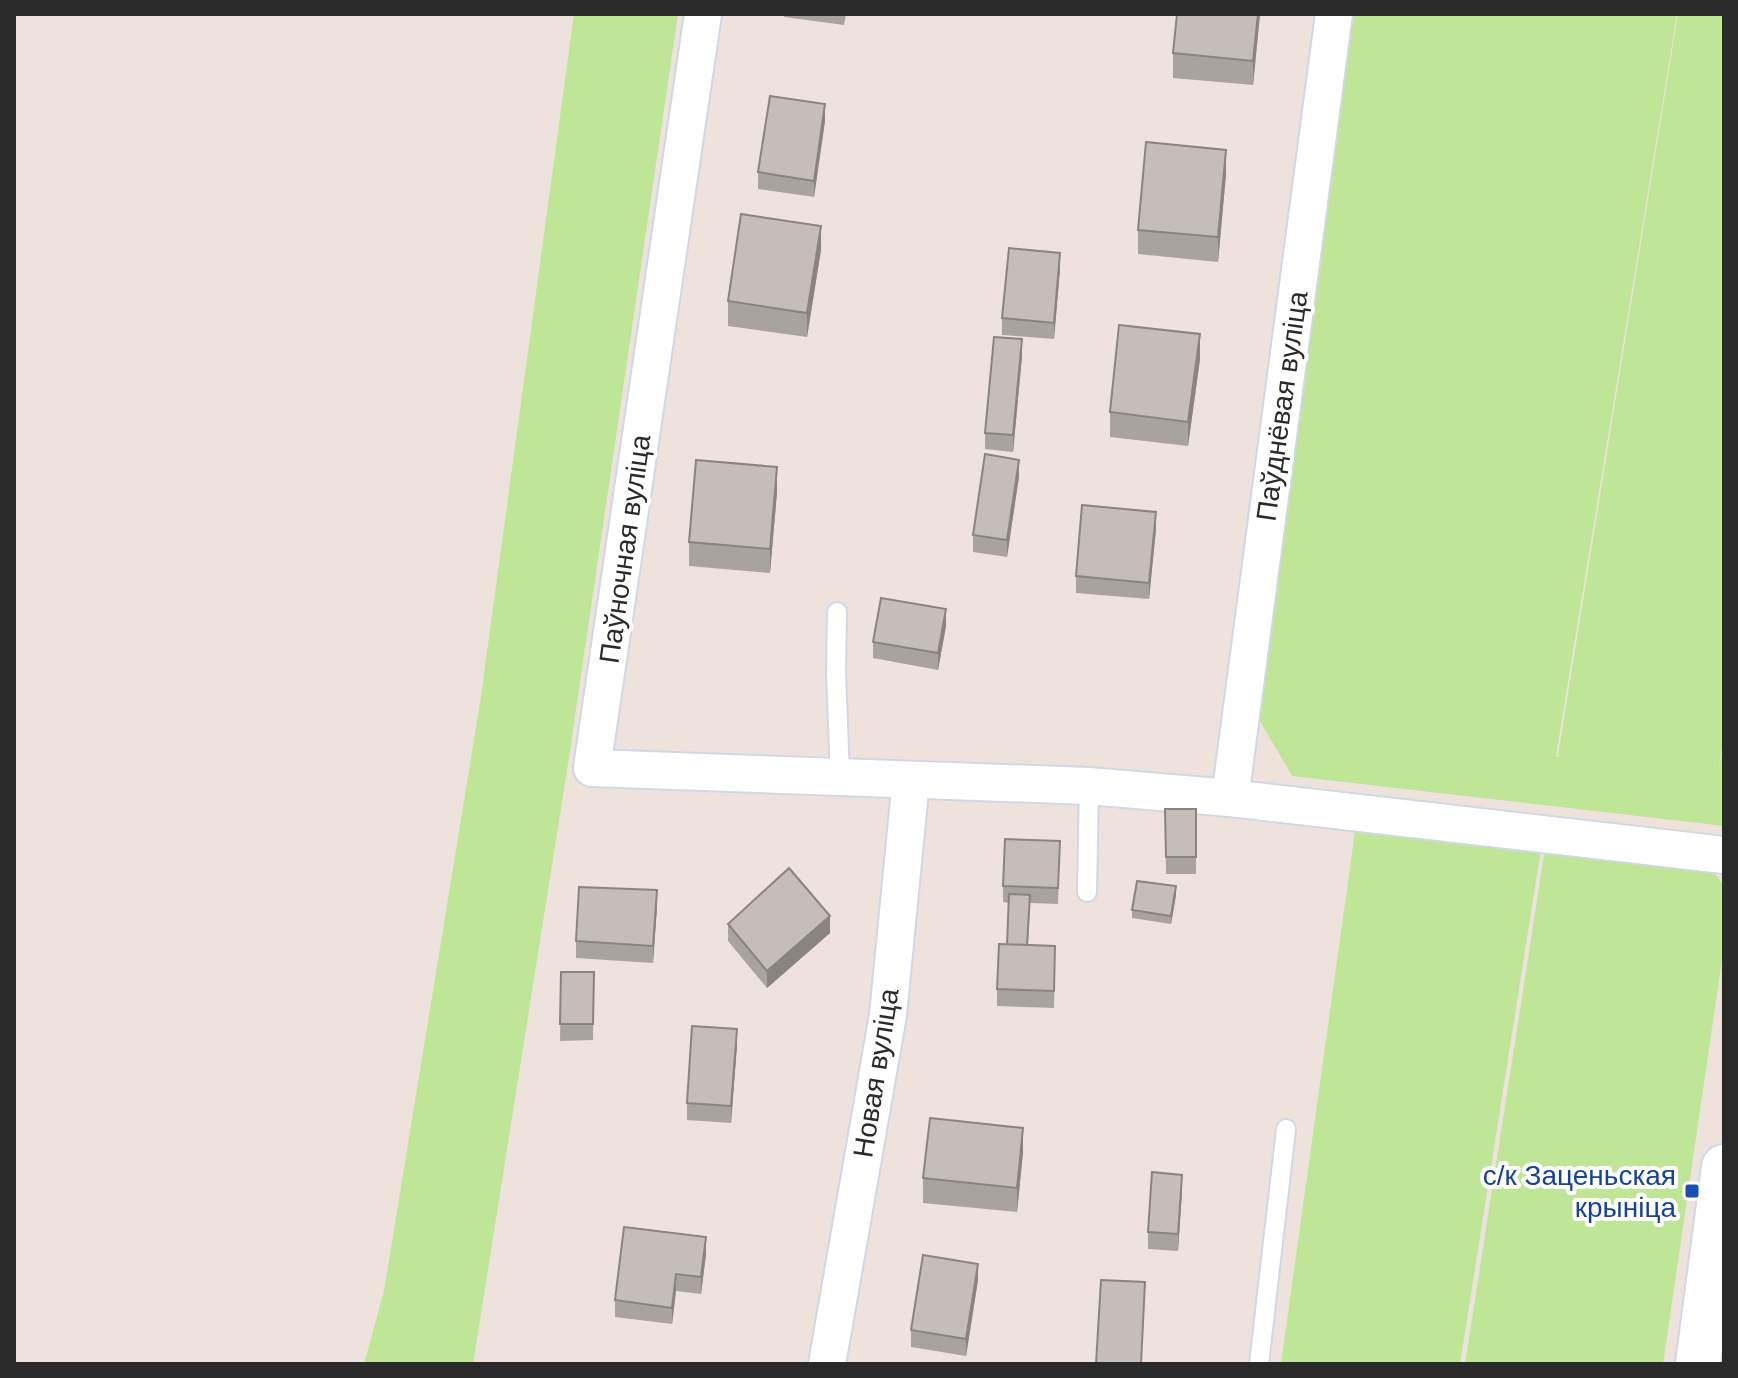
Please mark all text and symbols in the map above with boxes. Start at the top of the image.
street label: Паўднёвая вуліца [1251,289,1314,523]
street label: Паўночная вуліца [594,432,656,665]
street label: Новая вуліца [847,986,905,1160]
place label: с/к Заценьская крыніца [1483,1160,1676,1223]
marker: с/к Заценьская крыніца [1683,1182,1701,1200]

